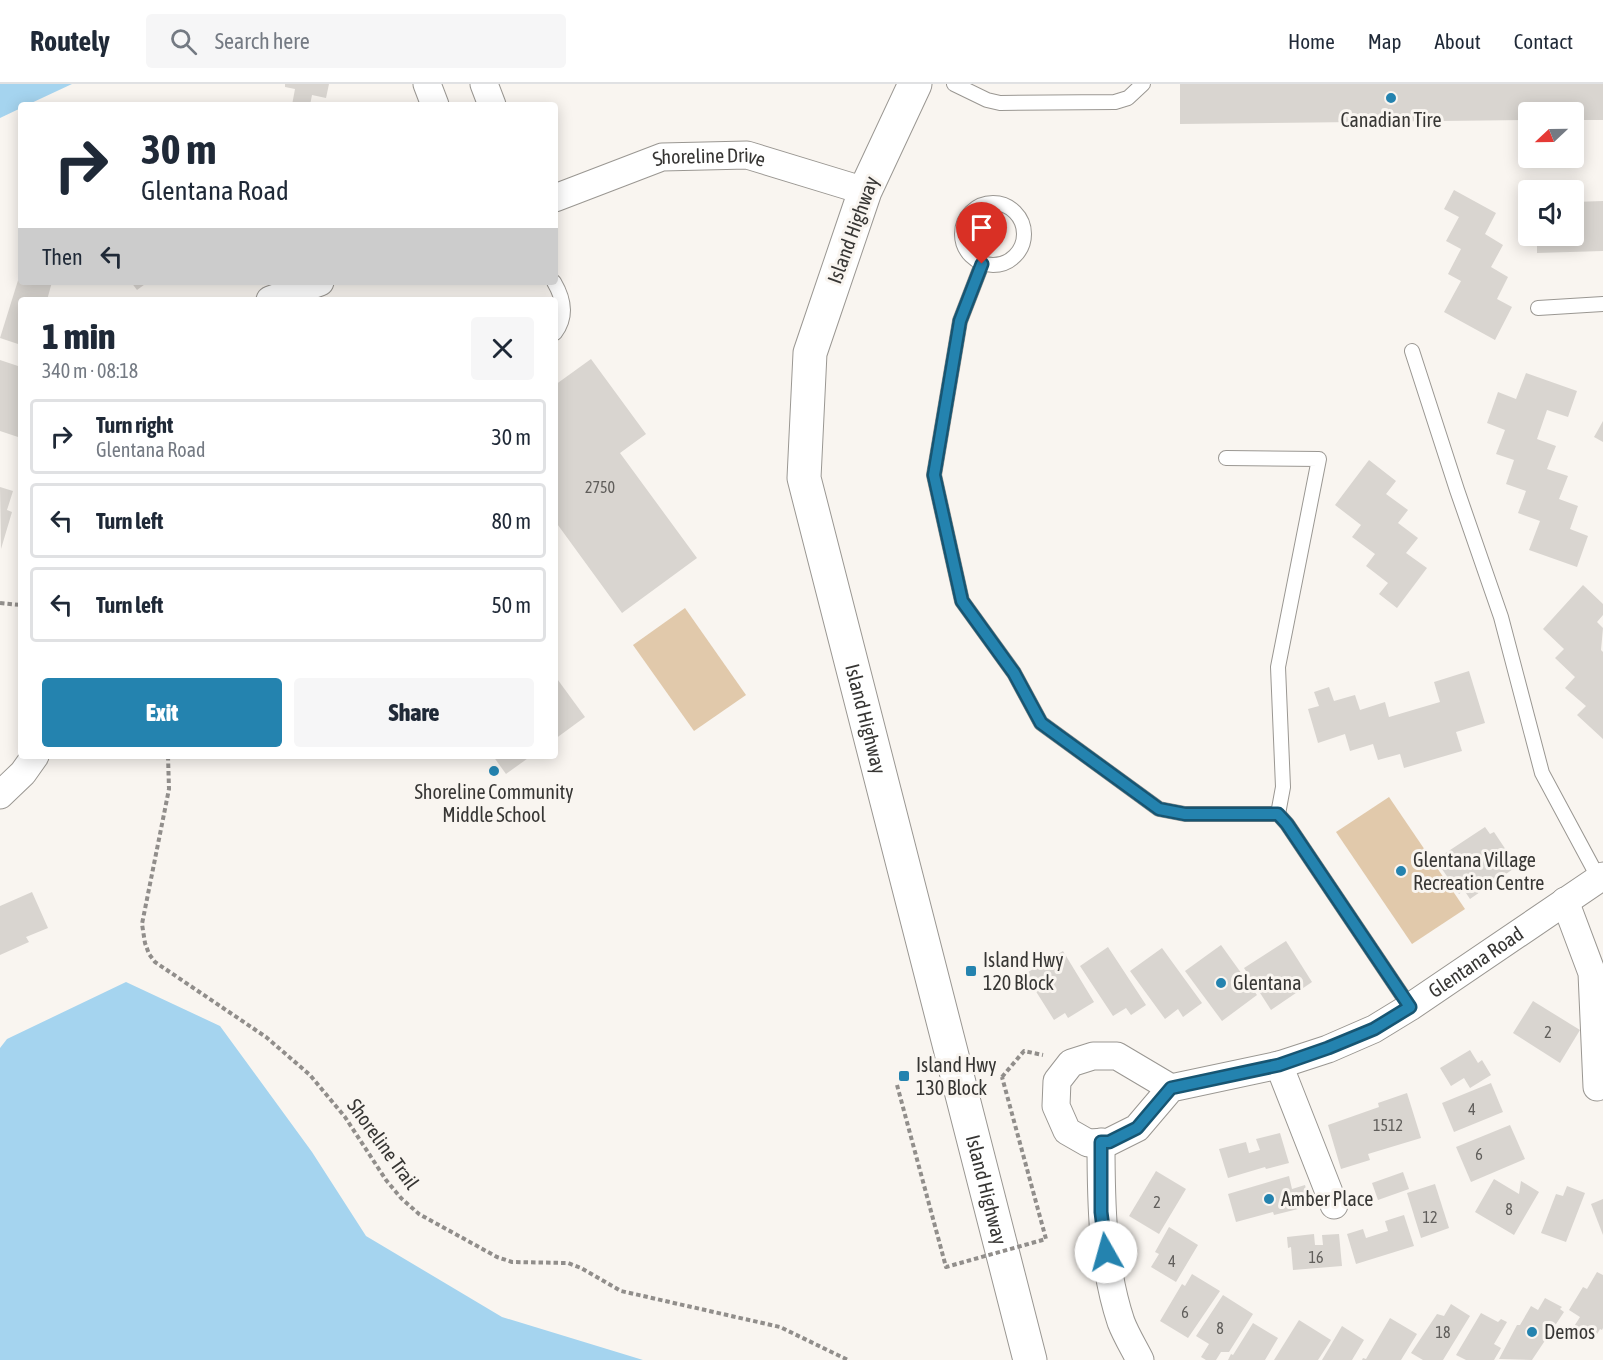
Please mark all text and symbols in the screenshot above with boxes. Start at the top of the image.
search box [146,14,566,68]
text: Routely [30,25,110,57]
icon: search [167,25,200,58]
text: Search here [215,28,310,54]
text: Home [1288,29,1335,53]
text: Map [1368,29,1402,53]
text: About [1435,29,1481,53]
text: Contact [1514,29,1573,53]
marker: Canadian Tire [1384,91,1398,105]
north arrow [1518,102,1584,168]
map controls [1518,102,1584,246]
place label: Canadian Tire [1340,108,1442,131]
text: 30 m [141,125,216,173]
icon: right [42,126,120,204]
street label: Shoreline Drive [649,143,768,171]
street label: Island Highway [822,173,883,287]
text: Glentana Road [141,175,289,206]
button: sound [1518,180,1584,246]
pin [956,202,1007,264]
icon: arrive [965,211,998,244]
icon: left [95,240,128,273]
text: Then [42,244,83,270]
text: 1 min [42,315,116,357]
button: close [471,317,534,380]
text: 340 m · 08:18 [42,359,138,382]
text: Turn right [96,412,173,438]
icon: right [45,420,78,453]
text: 30 m [491,424,531,450]
text: Glentana Road [96,438,205,461]
house number: 2750 [585,478,615,496]
icon: left [45,504,78,537]
text: Turn left [96,508,163,534]
text: 80 m [491,508,531,534]
icon: left [45,588,78,621]
text: Turn left [96,592,163,618]
text: 50 m [491,592,531,618]
street label: Island Highway [841,661,891,776]
button: Exit [42,678,282,747]
button: Share [294,678,534,747]
marker: Shoreline Community Middle School [487,764,501,778]
place label: Shoreline Community Middle School [414,780,574,826]
place label: Glentana Village Recreation Centre [1413,848,1544,894]
marker: Glentana Village Recreation Centre [1394,864,1408,878]
street label: Glentana Road [1424,922,1527,1002]
place label: Island Hwy 120 Block [983,948,1063,994]
marker: Island Hwy 120 Block [964,964,978,978]
place label: Glentana [1233,971,1302,994]
marker: Glentana [1214,976,1228,990]
house number: 2 [1544,1023,1552,1041]
place label: Island Hwy 130 Block [916,1053,996,1099]
marker: Island Hwy 130 Block [897,1069,911,1083]
street label: Shoreline Trail [343,1094,424,1194]
house number: 4 [1468,1100,1476,1118]
house number: 1512 [1373,1116,1403,1134]
street label: Island Highway [962,1132,1012,1247]
house number: 6 [1475,1145,1483,1163]
place label: Amber Place [1281,1187,1373,1210]
marker: Amber Place [1262,1192,1276,1206]
house number: 2 [1153,1193,1161,1211]
house number: 8 [1505,1200,1513,1218]
house number: 12 [1422,1208,1438,1226]
position arrow [1074,1220,1138,1284]
house number: 16 [1308,1248,1324,1266]
house number: 4 [1168,1252,1176,1270]
house number: 6 [1181,1303,1189,1321]
house number: 8 [1216,1319,1224,1337]
place label: Demos [1544,1320,1595,1343]
house number: 18 [1435,1323,1451,1341]
marker: Demos [1525,1325,1539,1339]

